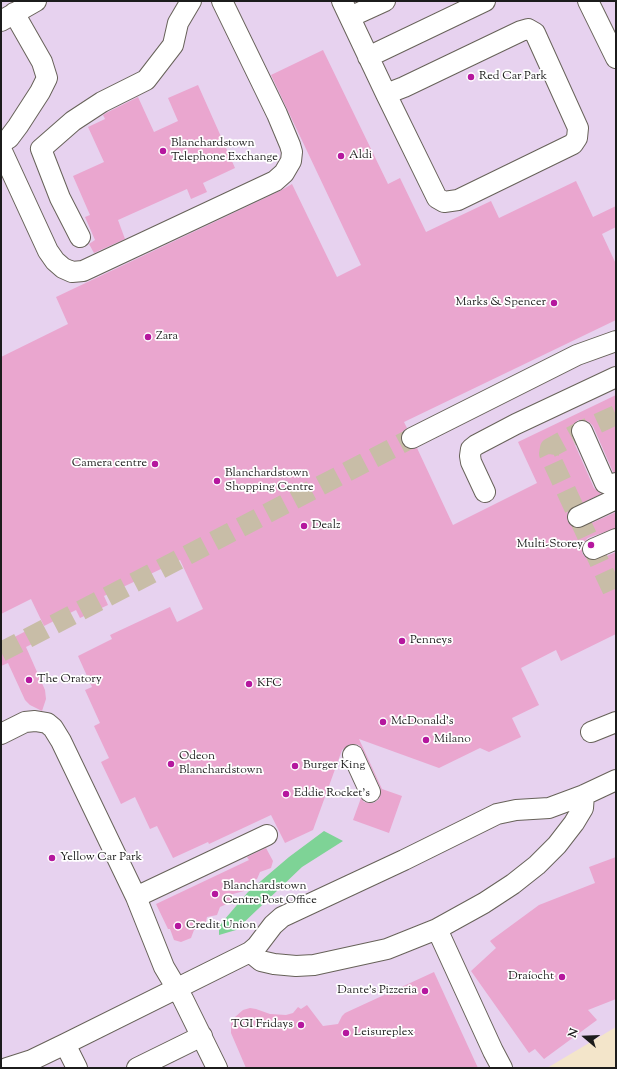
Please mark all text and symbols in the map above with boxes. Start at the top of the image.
place label: Red Car Park [479,70,547,84]
marker: Red Car Park [466,72,476,82]
place label: Blanchardstown Telephone Exchange [171,137,278,165]
marker: Blanchardstown Telephone Exchange [158,146,168,156]
place label: Aldi [349,149,372,163]
marker: Aldi [336,151,346,161]
place label: Marks & Spencer [456,296,546,310]
marker: Marks & Spencer [549,298,559,308]
place label: Zara [156,330,178,344]
marker: Zara [143,332,153,342]
place label: Camera centre [72,457,147,471]
marker: Camera centre [150,459,160,469]
place label: Blanchardstown Shopping Centre [225,467,314,495]
marker: Blanchardstown Shopping Centre [212,476,222,486]
place label: Dealz [312,519,341,533]
marker: Dealz [299,521,309,531]
place label: Multi-Storey [517,538,583,552]
marker: Multi-Storey [586,540,596,550]
place label: Penneys [410,634,452,648]
marker: Penneys [397,636,407,646]
place label: The Oratory [37,673,102,687]
marker: The Oratory [24,675,34,685]
place label: KFC [257,677,282,691]
marker: KFC [244,679,254,689]
place label: McDonald's [391,715,453,729]
marker: McDonald's [378,717,388,727]
place label: Milano [434,733,471,747]
marker: Milano [421,735,431,745]
place label: Odeon Blanchardstown [179,750,263,778]
marker: Odeon Blanchardstown [166,759,176,769]
place label: Burger King [303,759,365,773]
marker: Burger King [290,761,300,771]
place label: Eddie Rocket's [294,787,370,801]
marker: Eddie Rocket's [281,789,291,799]
place label: Yellow Car Park [60,851,142,865]
marker: Yellow Car Park [47,853,57,863]
place label: Blanchardstown Centre Post Office [223,880,317,908]
marker: Blanchardstown Centre Post Office [210,889,220,899]
place label: Credit Union [186,919,256,933]
marker: Credit Union [173,921,183,931]
place label: Draíocht [508,970,554,984]
marker: Draíocht [557,972,567,982]
place label: Dante's Pizzeria [337,984,417,998]
marker: Dante's Pizzeria [420,986,430,996]
north arrow [565,1017,605,1057]
place label: TGI Fridays [231,1018,293,1032]
marker: TGI Fridays [296,1020,306,1030]
place label: Leisureplex [354,1026,414,1040]
text: N [565,1026,583,1040]
marker: Leisureplex [341,1028,351,1038]

